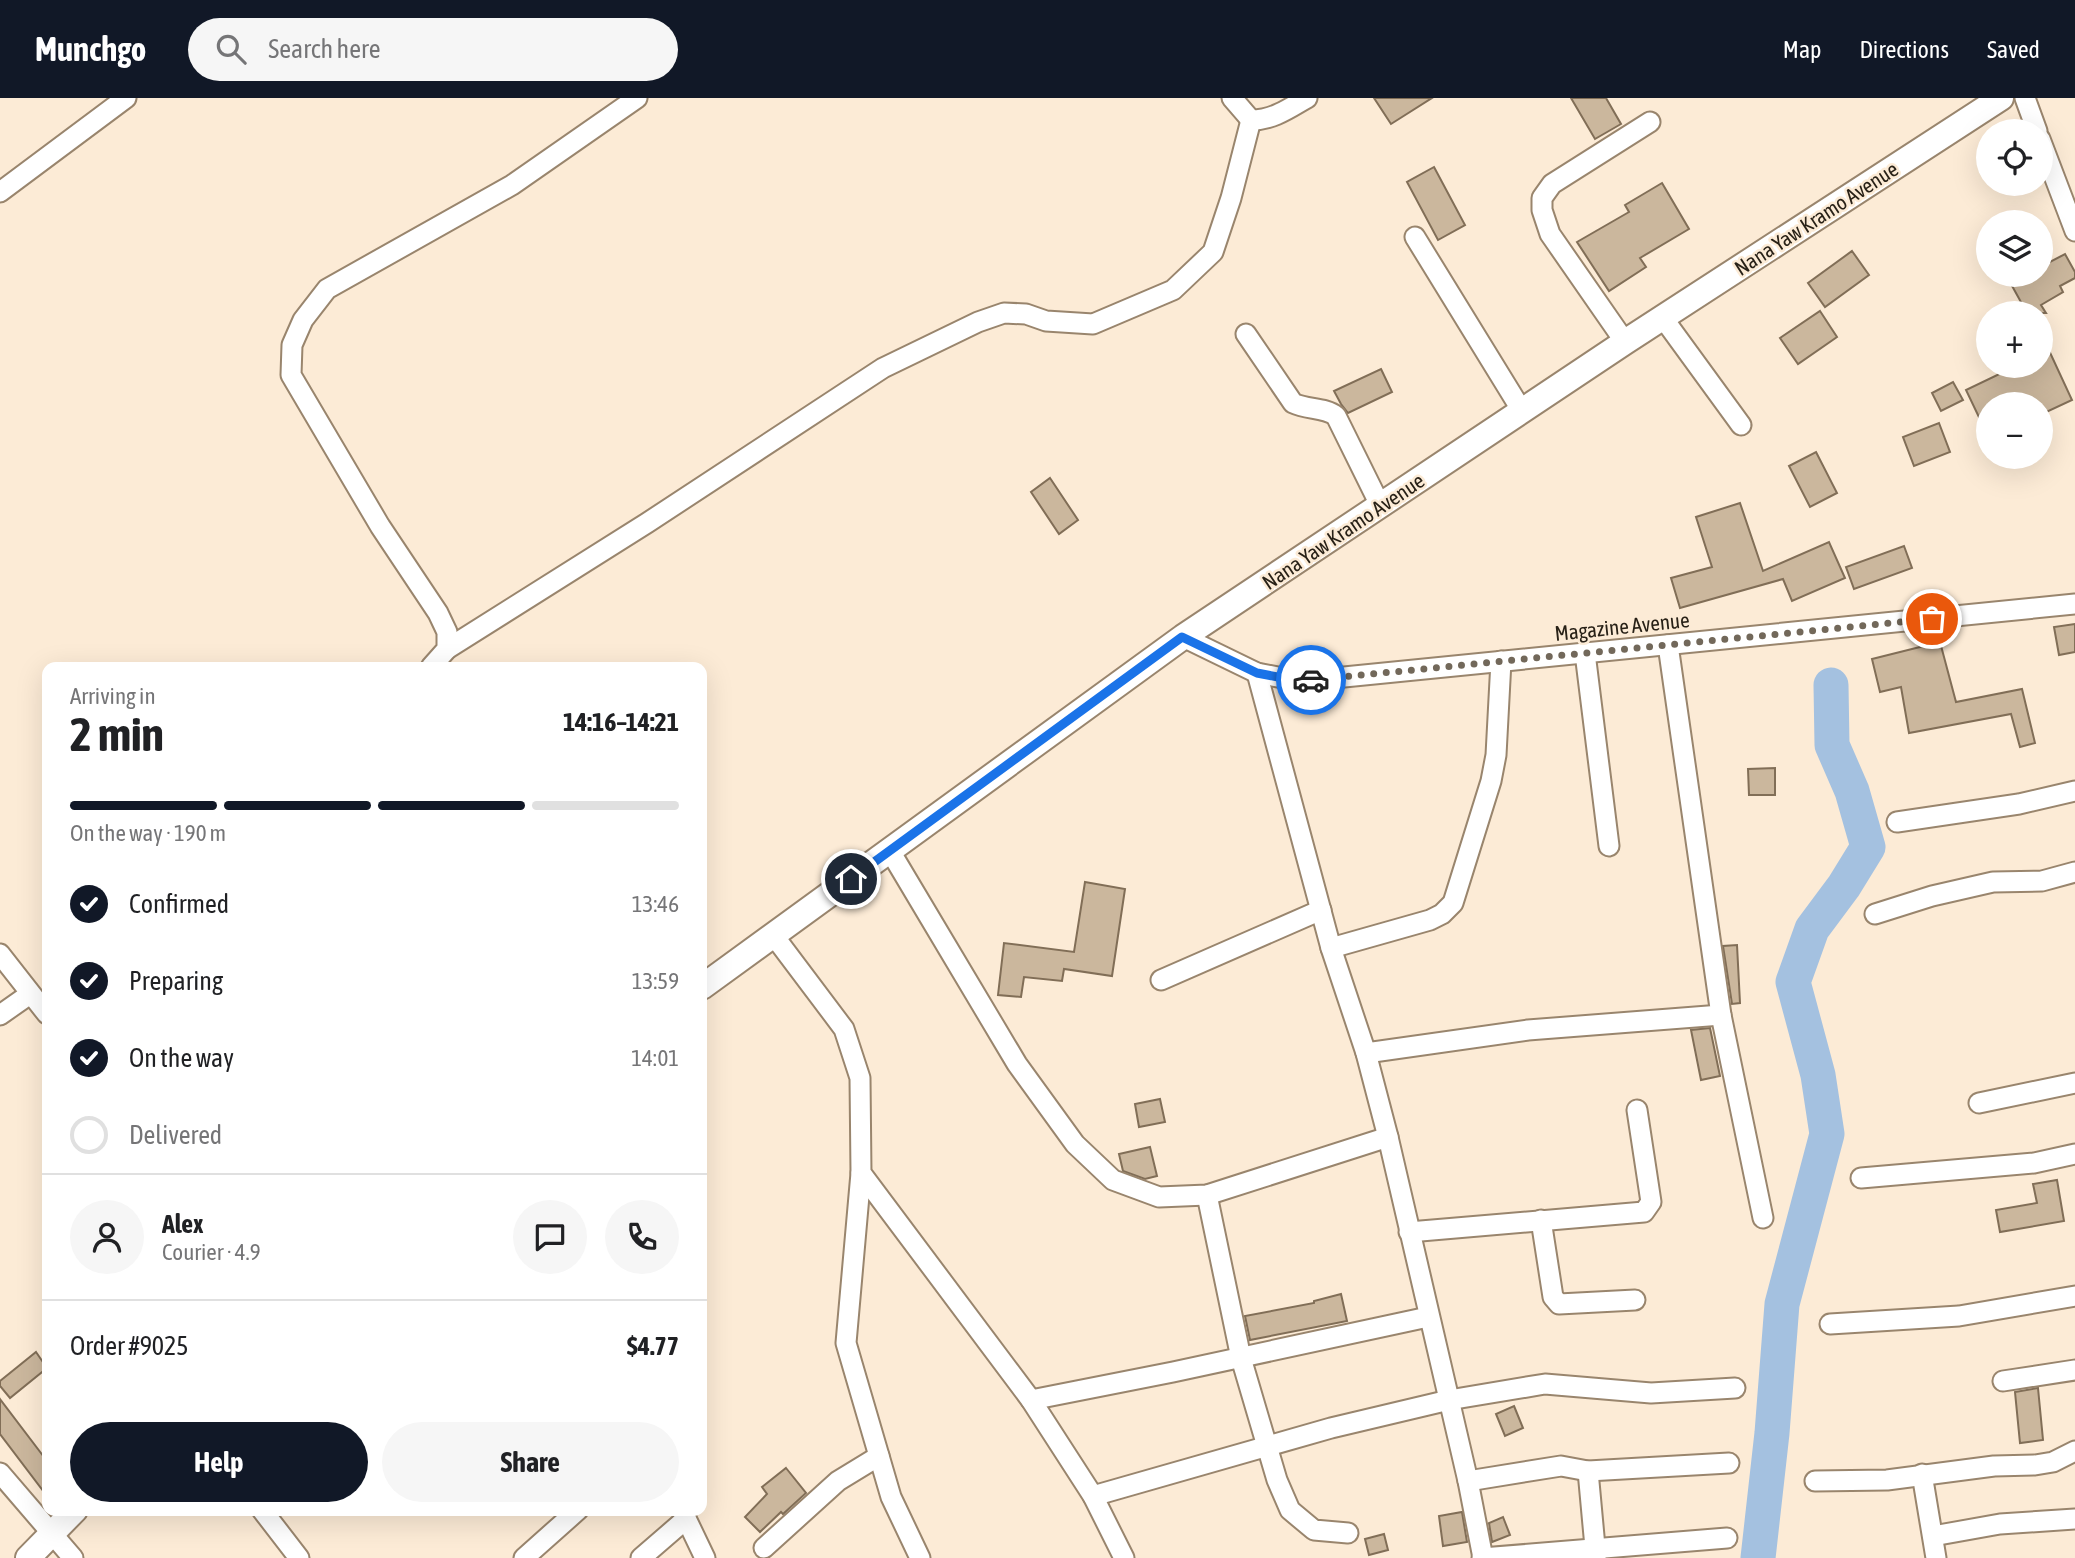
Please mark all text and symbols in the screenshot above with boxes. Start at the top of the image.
search box [188,18,678,81]
text: Munchgo [35,30,146,68]
icon: search [212,30,250,68]
text: Search here [268,34,380,64]
text: Map [1783,36,1821,63]
text: Directions [1859,36,1949,63]
text: Saved [1987,36,2040,63]
map controls [1976,119,2053,469]
button: locate [1976,119,2053,196]
street label: Nana Yaw Kramo Avenue [1730,156,1902,280]
button: layers [1976,210,2053,287]
button: + [1976,301,2053,378]
button: − [1976,392,2053,469]
street label: Nana Yaw Kramo Avenue [1257,468,1429,594]
pin [1902,589,1962,649]
icon: bag [1913,600,1951,638]
street label: Magazine Avenue [1553,607,1691,645]
courier [1276,645,1346,715]
icon: car [1292,661,1330,699]
text: Arriving in [70,683,156,709]
text: 14:16–14:21 [563,707,679,737]
text: 2 min [70,708,164,761]
text: On the way · 190 m [70,820,226,846]
pin [821,849,881,909]
icon: home [832,860,870,898]
icon: check [70,885,108,923]
text: Confirmed [129,889,229,919]
text: 13:46 [632,891,679,917]
icon: check [70,962,108,1000]
text: Preparing [129,966,223,996]
text: 13:59 [632,968,679,994]
icon: check [70,1039,108,1077]
text: On the way [129,1043,234,1073]
text: 14:01 [631,1045,679,1071]
text: Delivered [129,1120,222,1150]
button: person [70,1200,144,1274]
button: chat [513,1200,587,1274]
button: phone [605,1200,679,1274]
text: Alex [162,1209,203,1239]
text: Courier · 4.9 [162,1239,261,1265]
text: Order #9025 [70,1331,189,1361]
text: $4.77 [627,1331,679,1361]
button: Help [70,1422,368,1502]
button: Share [382,1422,679,1502]

